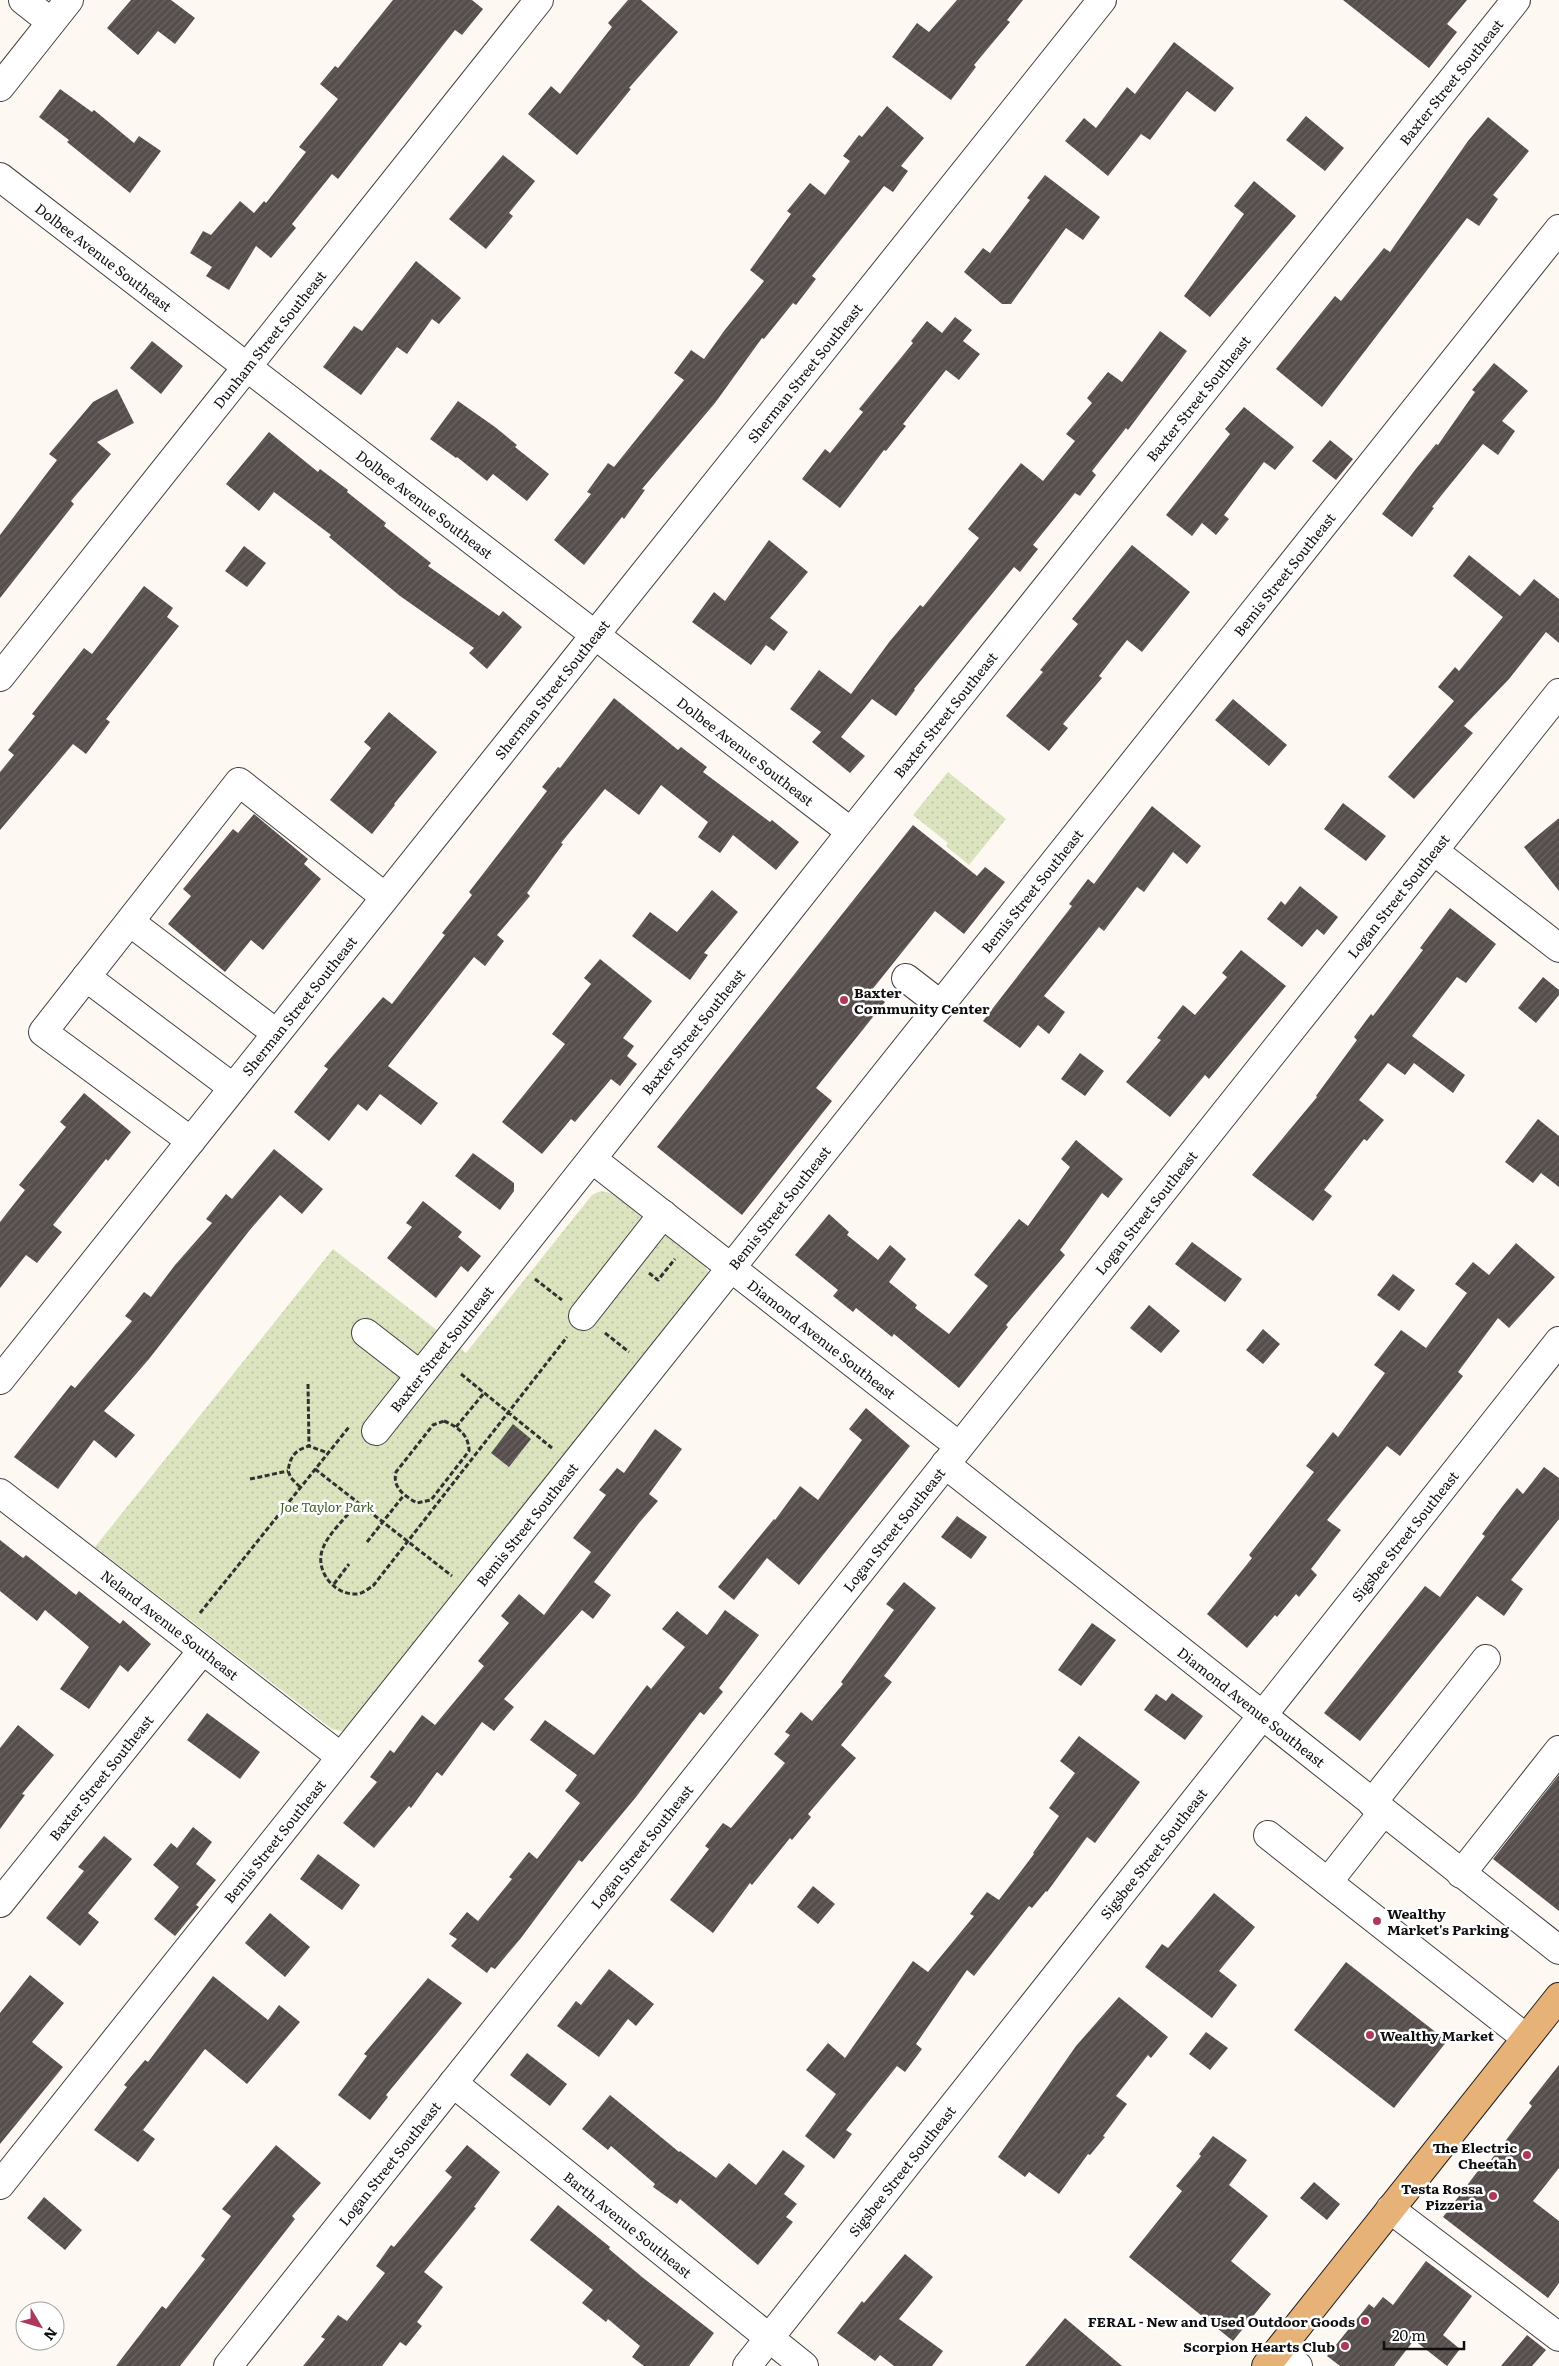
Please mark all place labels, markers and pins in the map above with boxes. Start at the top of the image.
place label: Baxter Community Center [854,982,990,1018]
marker: Baxter Community Center [838,994,850,1006]
place label: Wealthy Market's Parking [1387,1903,1510,1939]
marker: Wealthy Market's Parking [1371,1915,1383,1927]
place label: Wealthy Market [1380,2025,1495,2045]
marker: Wealthy Market [1364,2029,1376,2041]
place label: The Electric Cheetah [1432,2137,1517,2173]
marker: The Electric Cheetah [1521,2149,1533,2161]
place label: Testa Rossa Pizzeria [1401,2178,1484,2214]
marker: Testa Rossa Pizzeria [1487,2190,1499,2202]
place label: FERAL - New and Used Outdoor Goods [1088,2311,1355,2331]
marker: FERAL - New and Used Outdoor Goods [1359,2315,1371,2327]
place label: Scorpion Hearts Club [1183,2336,1335,2356]
marker: Scorpion Hearts Club [1339,2340,1351,2352]

